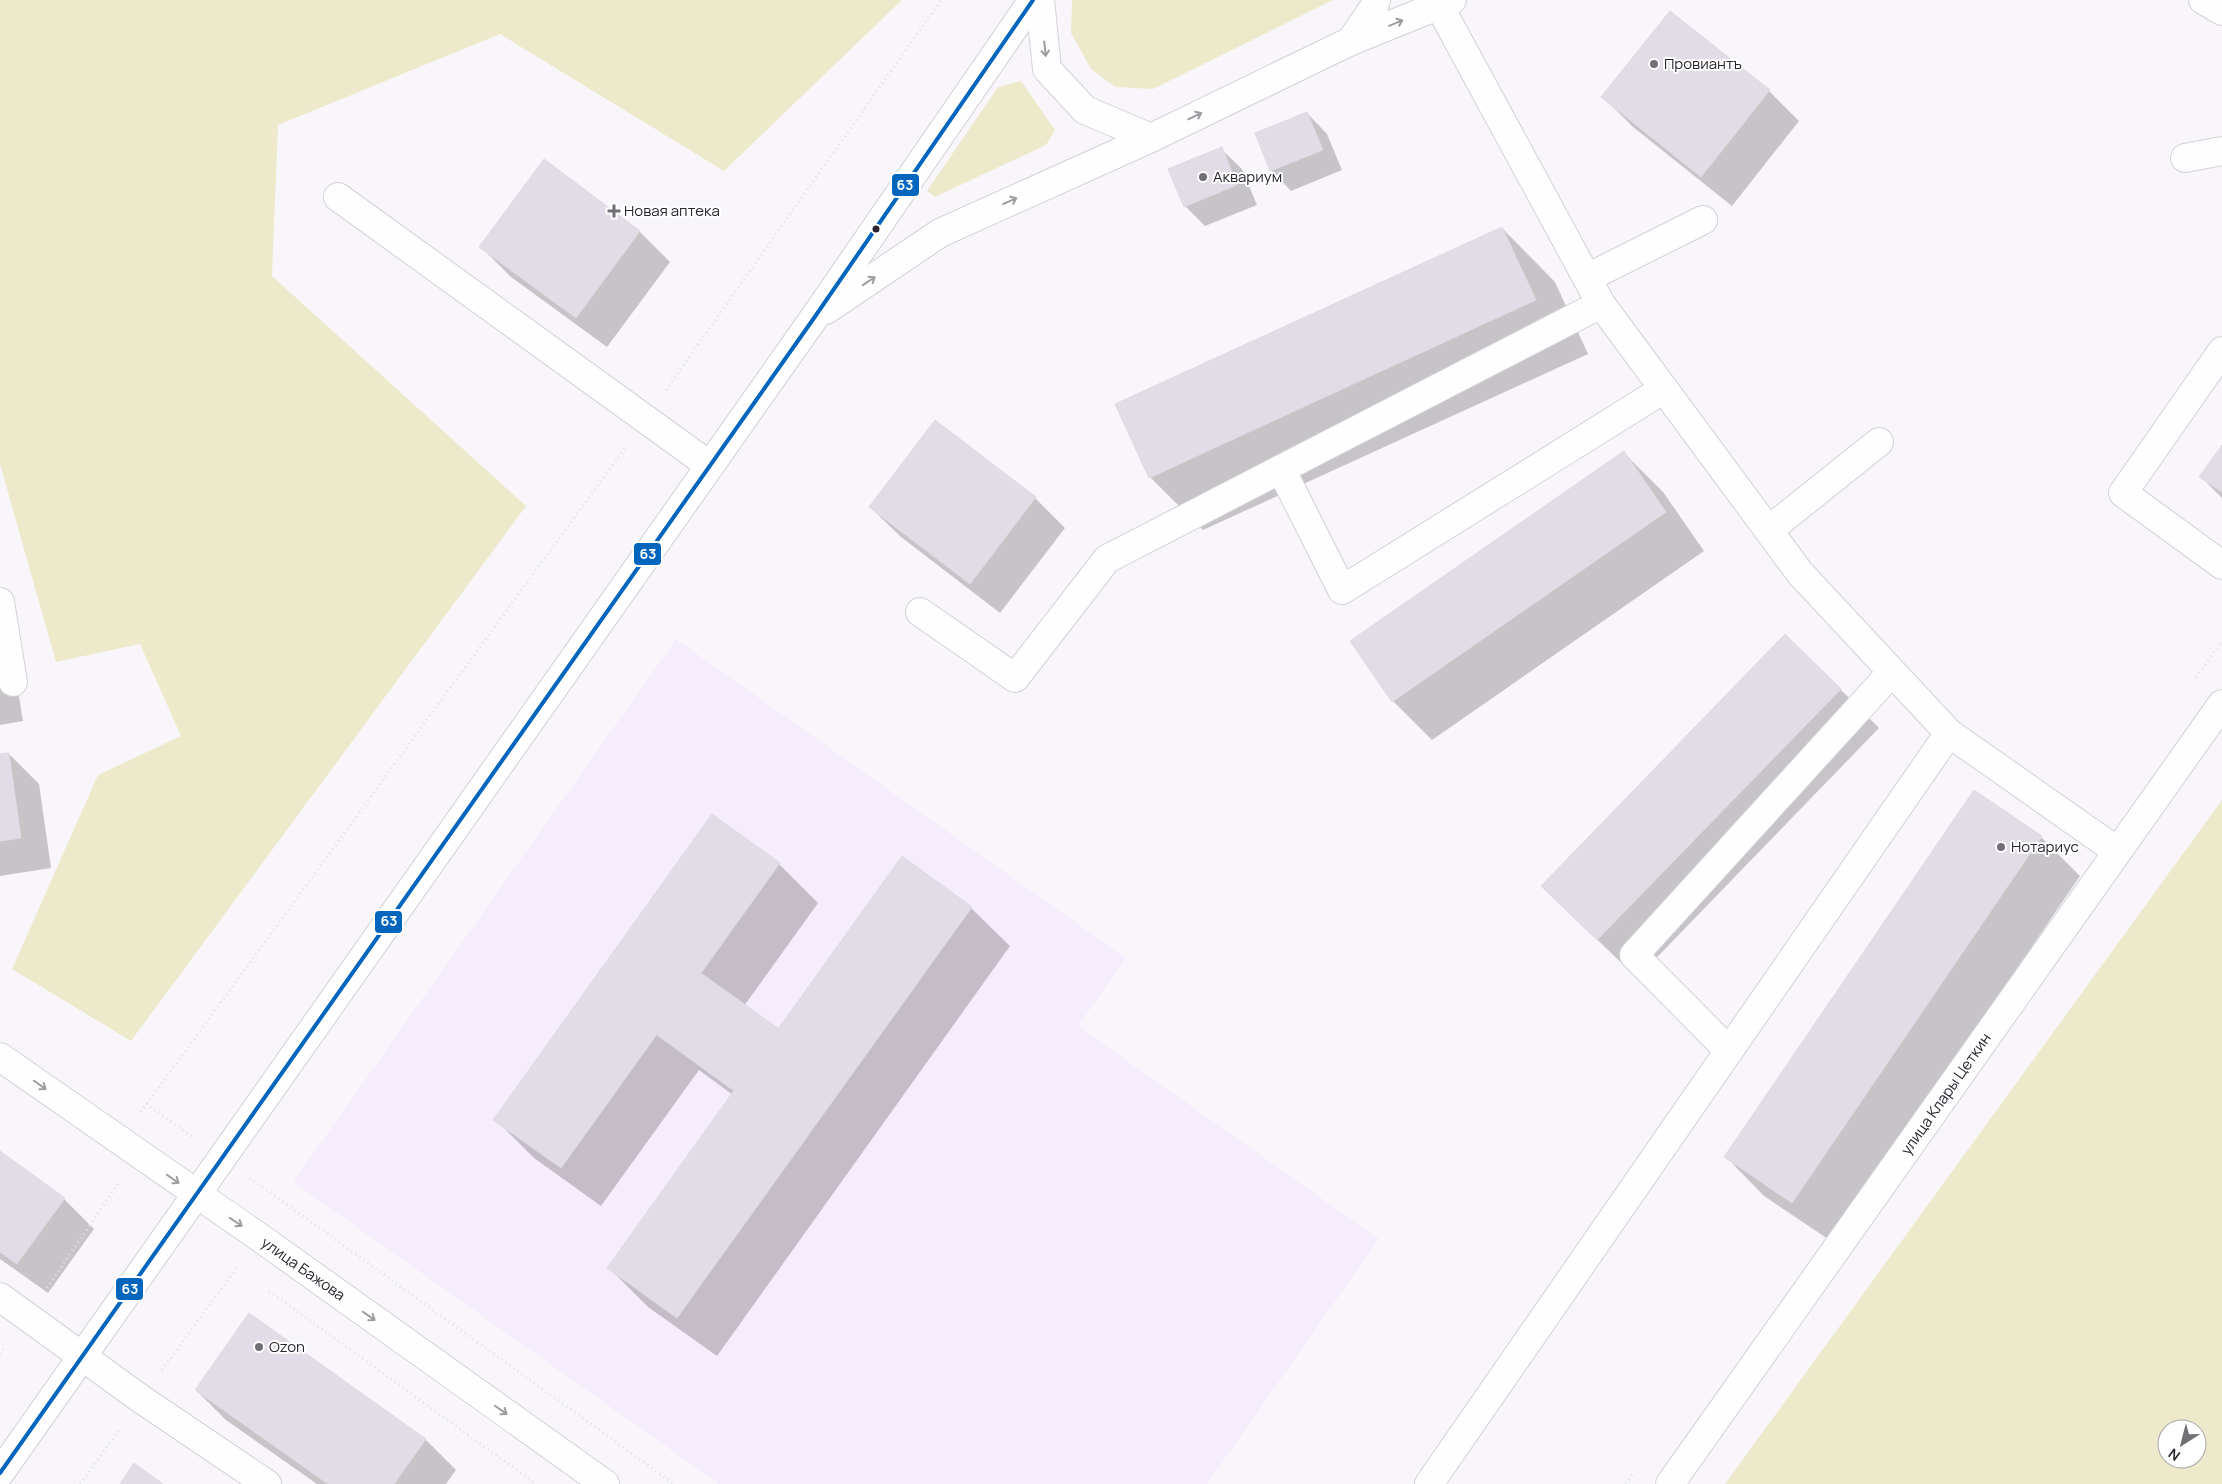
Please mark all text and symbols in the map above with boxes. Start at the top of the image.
one-way arrow [1388,18,1403,27]
one-way arrow [1040,40,1050,56]
place label: Провиантъ [1664,53,1742,74]
marker: Провиантъ [1648,58,1660,70]
one-way arrow [1187,111,1202,121]
place label: Аквариум [1213,166,1282,187]
marker: Аквариум [1197,171,1209,183]
line badge: 63 [891,173,920,197]
text: 63 [897,175,913,194]
one-way arrow [1002,196,1017,206]
place label: Новая аптека [624,200,720,221]
marker: Новая аптека [608,205,620,217]
unlabelled marker [871,224,881,234]
one-way arrow [862,276,876,286]
line badge: 63 [633,542,662,566]
text: 63 [640,544,656,563]
place label: Нотариус [2011,836,2079,857]
marker: Нотариус [1995,841,2007,853]
line badge: 63 [374,910,403,934]
text: 63 [381,911,397,930]
street label: улица Клары Цеткин [1896,1029,1996,1159]
one-way arrow [33,1080,47,1090]
one-way arrow [166,1174,180,1184]
one-way arrow [229,1217,243,1227]
street label: улица Бажова [257,1232,350,1305]
line badge: 63 [115,1277,144,1301]
text: 63 [122,1279,138,1298]
one-way arrow [362,1311,376,1321]
place label: Ozon [269,1336,305,1357]
marker: Ozon [253,1341,265,1353]
one-way arrow [494,1405,508,1415]
north arrow [2157,1419,2207,1469]
text: N [2164,1444,2184,1466]

